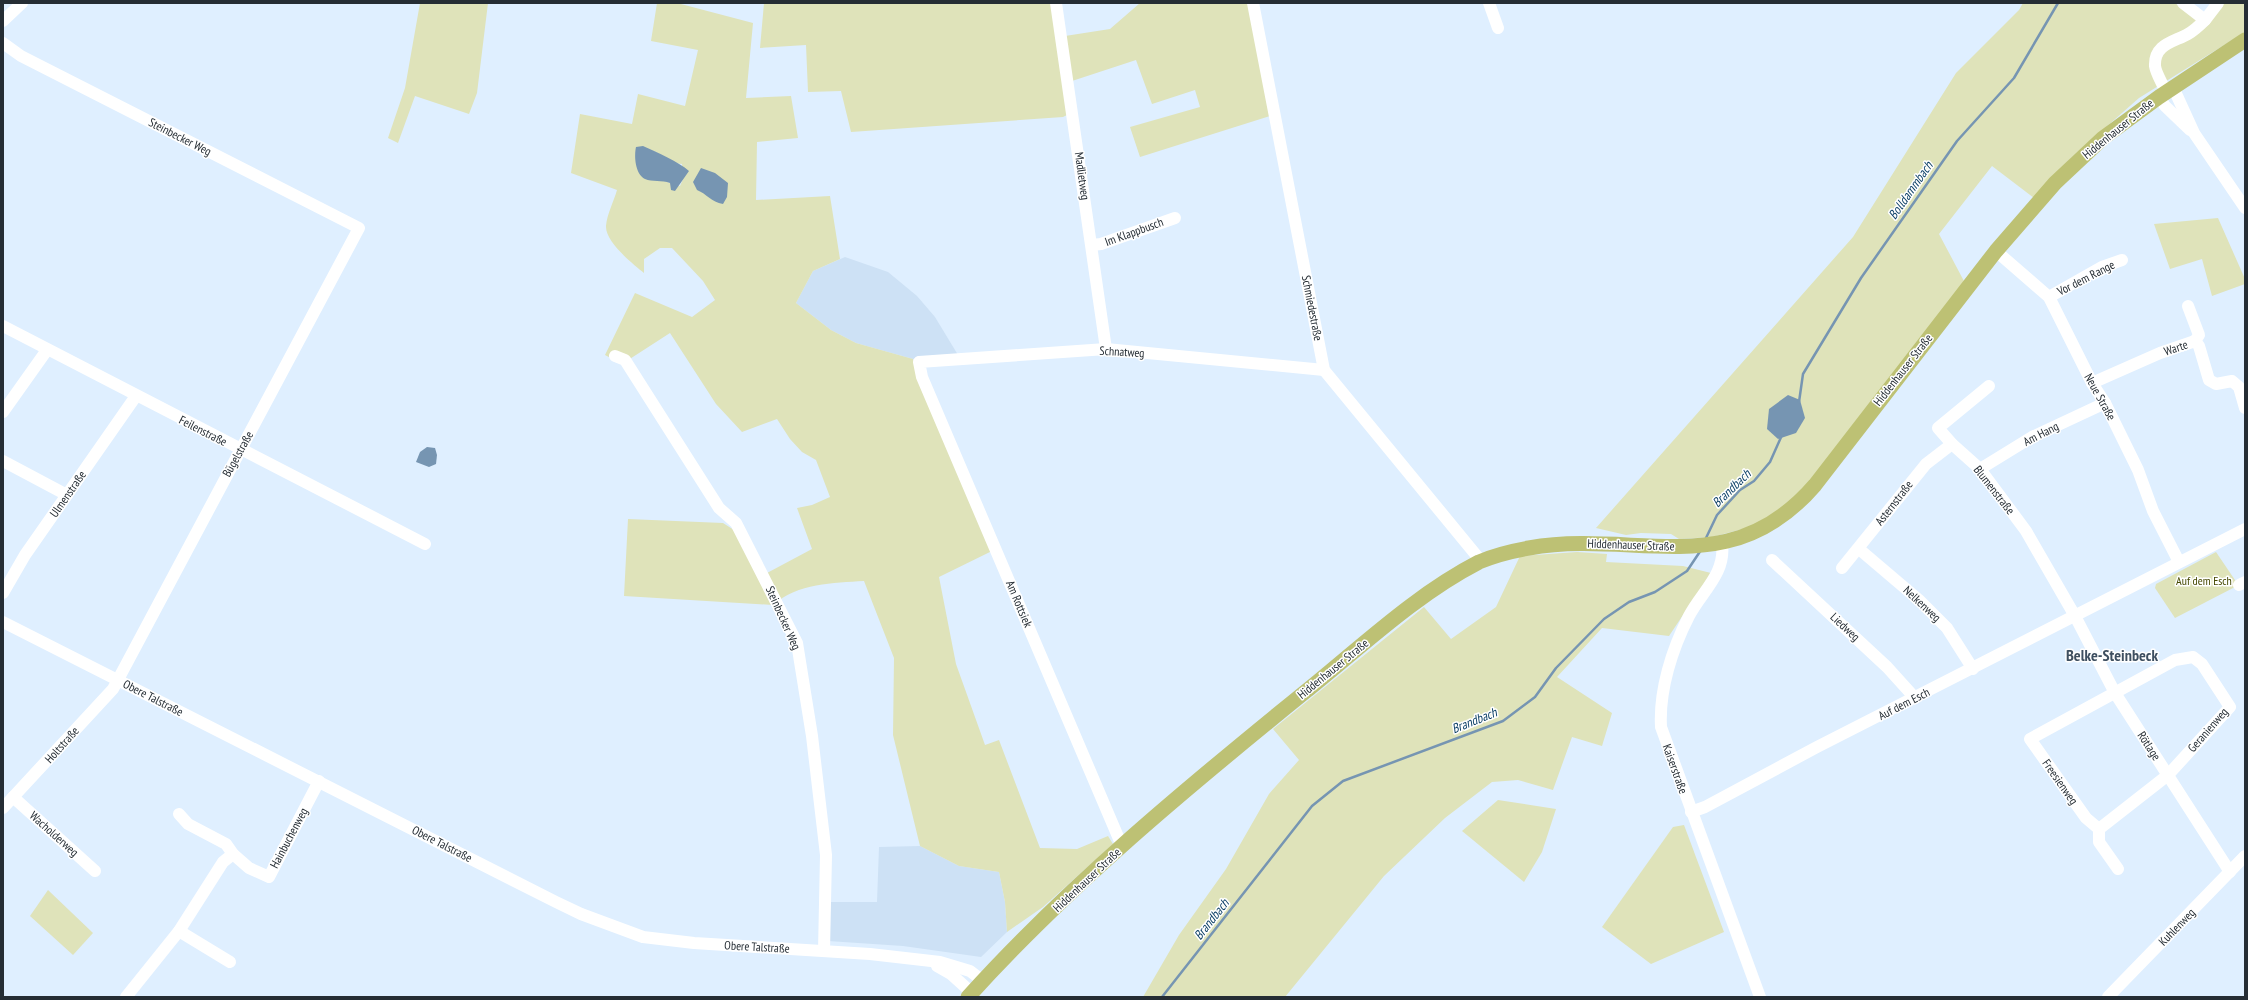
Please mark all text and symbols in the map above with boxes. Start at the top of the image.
street label: Hiddenhauser Straße [2079,95,2156,162]
street label: Steinbecker Weg [146,114,214,159]
street label: Madlietweg [1072,151,1093,201]
water label: Bolldammbach [1884,157,1937,223]
street label: Im Klappbusch [1103,214,1165,249]
street label: Vor dem Range [2054,257,2117,299]
street label: Schmiedestraße [1299,274,1326,342]
street label: Hiddenhauser Straße [1870,331,1935,409]
street label: Warte [2162,336,2190,359]
street label: Schnatweg [1099,343,1145,360]
street label: Neue Straße [2081,371,2119,423]
street label: Feilenstraße [177,412,230,449]
street label: Am Hang [2021,418,2061,449]
street label: Bügelstraße [219,428,256,479]
street label: Blumenstraße [1971,462,2018,517]
water label: Brandbach [1708,465,1755,511]
street label: Ulmenstraße [46,468,89,520]
street label: Asternstraße [1871,477,1916,528]
street label: Hiddenhauser Straße [1587,535,1675,554]
park label: Auf dem Esch [2176,573,2232,588]
street label: Am Rottsiek [1003,578,1036,630]
street label: Nelkenweg [1900,582,1944,625]
street label: Steinbecker Weg [763,584,804,652]
street label: Liedweg [1828,609,1863,644]
street label: Hiddenhauser Straße [1294,635,1371,702]
district label: Belke-Steinbeck [2066,645,2158,665]
street label: Obere Talstraße [121,676,186,719]
street label: Auf dem Esch [1876,684,1932,723]
water label: Brandbach [1449,703,1501,737]
street label: Geranienweg [2184,704,2231,755]
street label: Holtstraße [41,723,82,766]
street label: Rötlage [2135,728,2164,763]
street label: Kaiserstraße [1660,742,1691,796]
street label: Freesienweg [2039,756,2081,807]
street label: Hainbuchenweg [266,805,311,871]
street label: Wacholderweg [27,808,82,859]
street label: Obere Talstraße [410,822,475,865]
street label: Hiddenhauser Straße [1050,844,1124,915]
water label: Brandbach [1190,894,1233,943]
street label: Kuhlenweg [2155,905,2198,948]
street label: Obere Talstraße [724,937,790,956]

